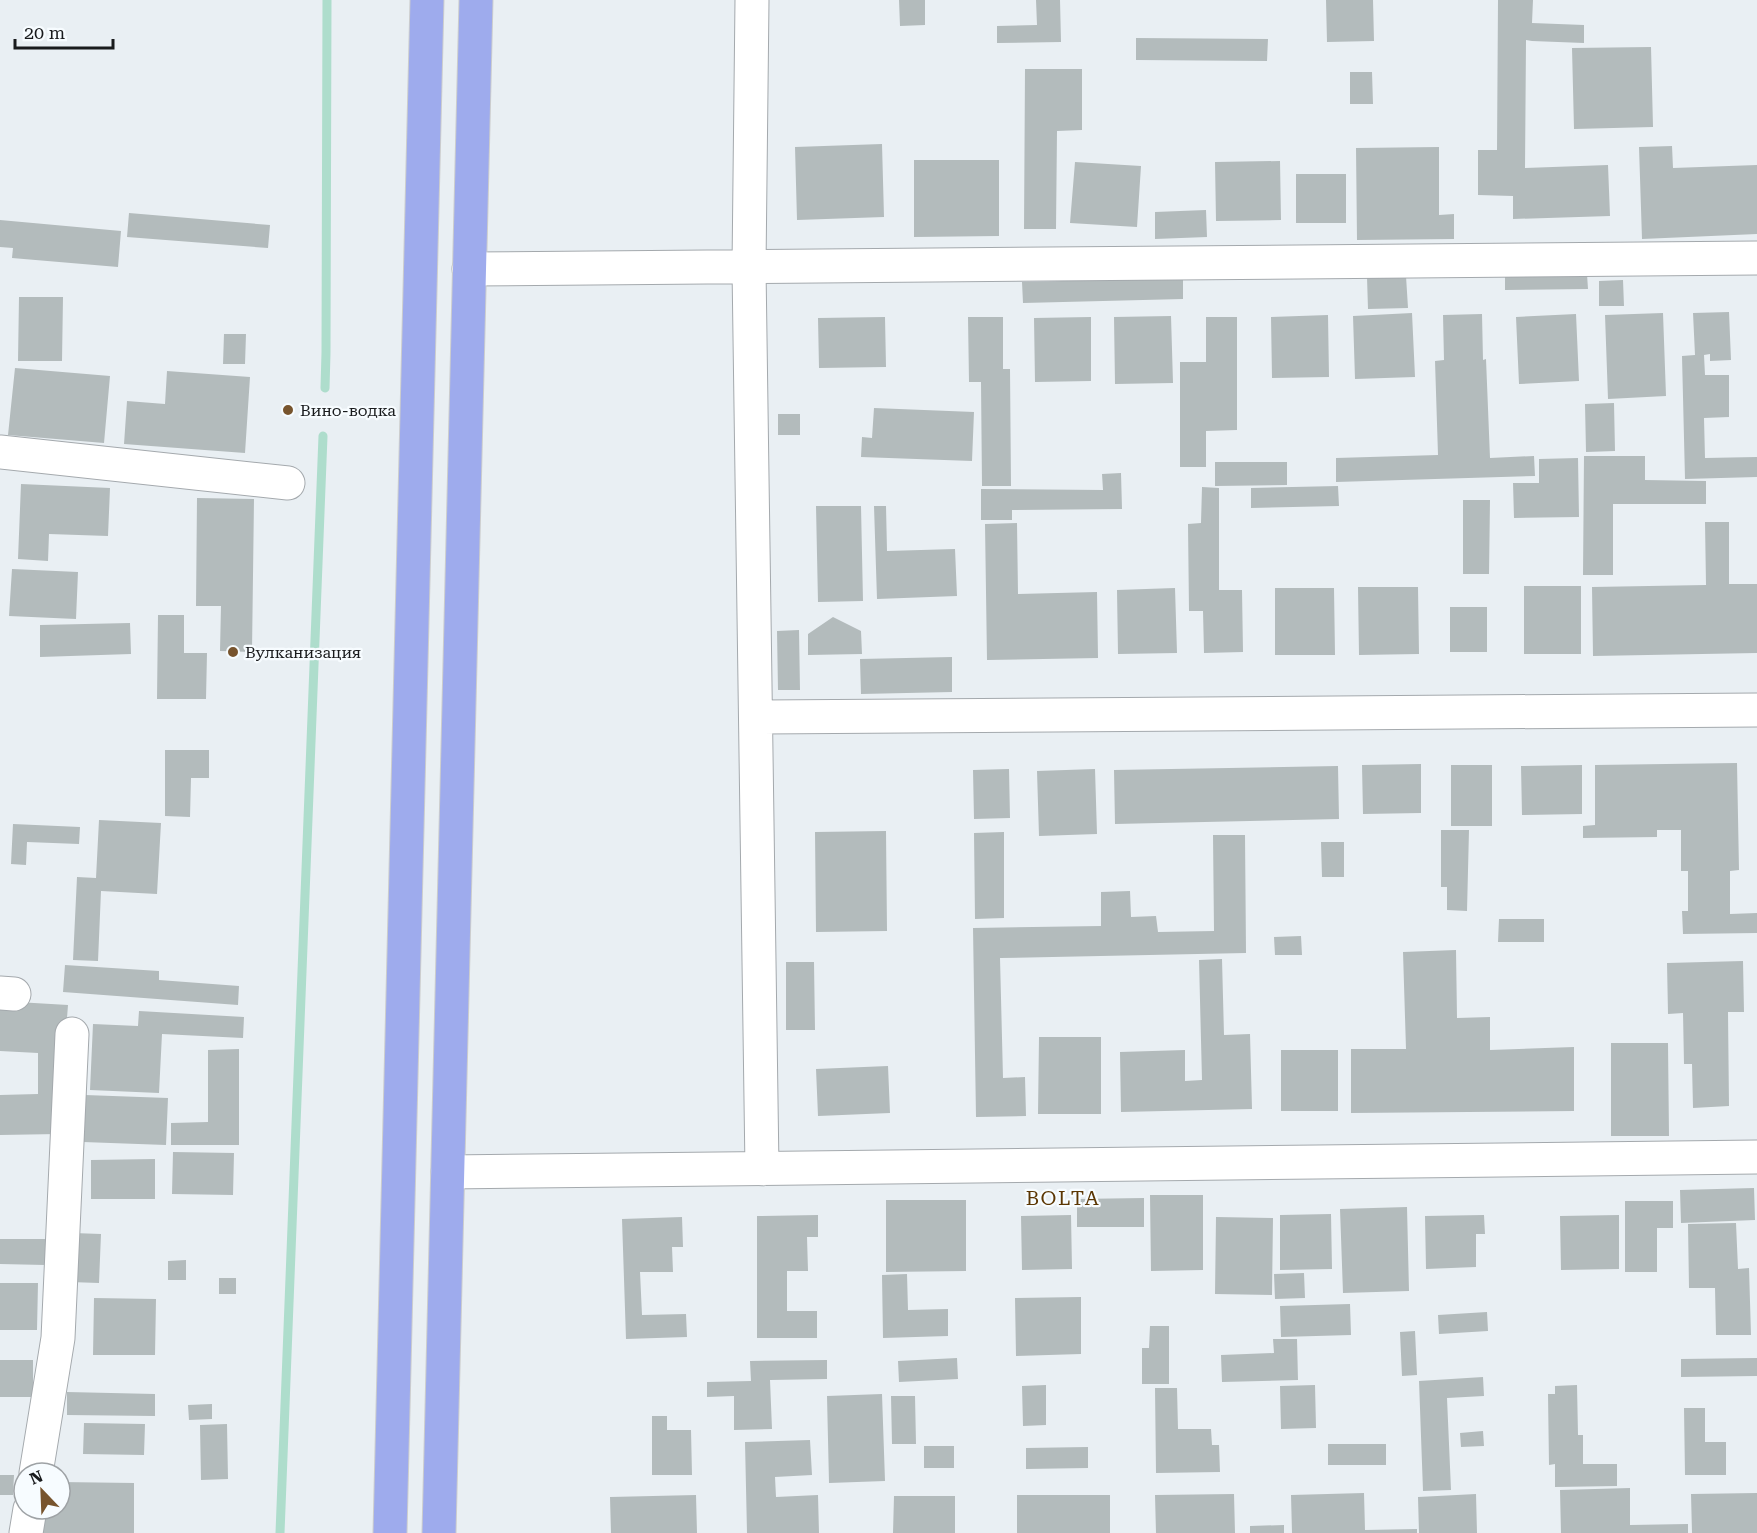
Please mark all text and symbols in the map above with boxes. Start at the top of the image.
scale bar [15,12,112,50]
text: 20 m [24,22,65,43]
place label: Вино-водка [300,401,396,420]
marker: Вино-водка [281,403,295,417]
place label: Вулканизация [245,643,361,662]
marker: Вулканизация [226,645,240,659]
district label: BOLTA [1026,1186,1100,1210]
north arrow [12,1461,72,1521]
text: N [27,1466,46,1489]

